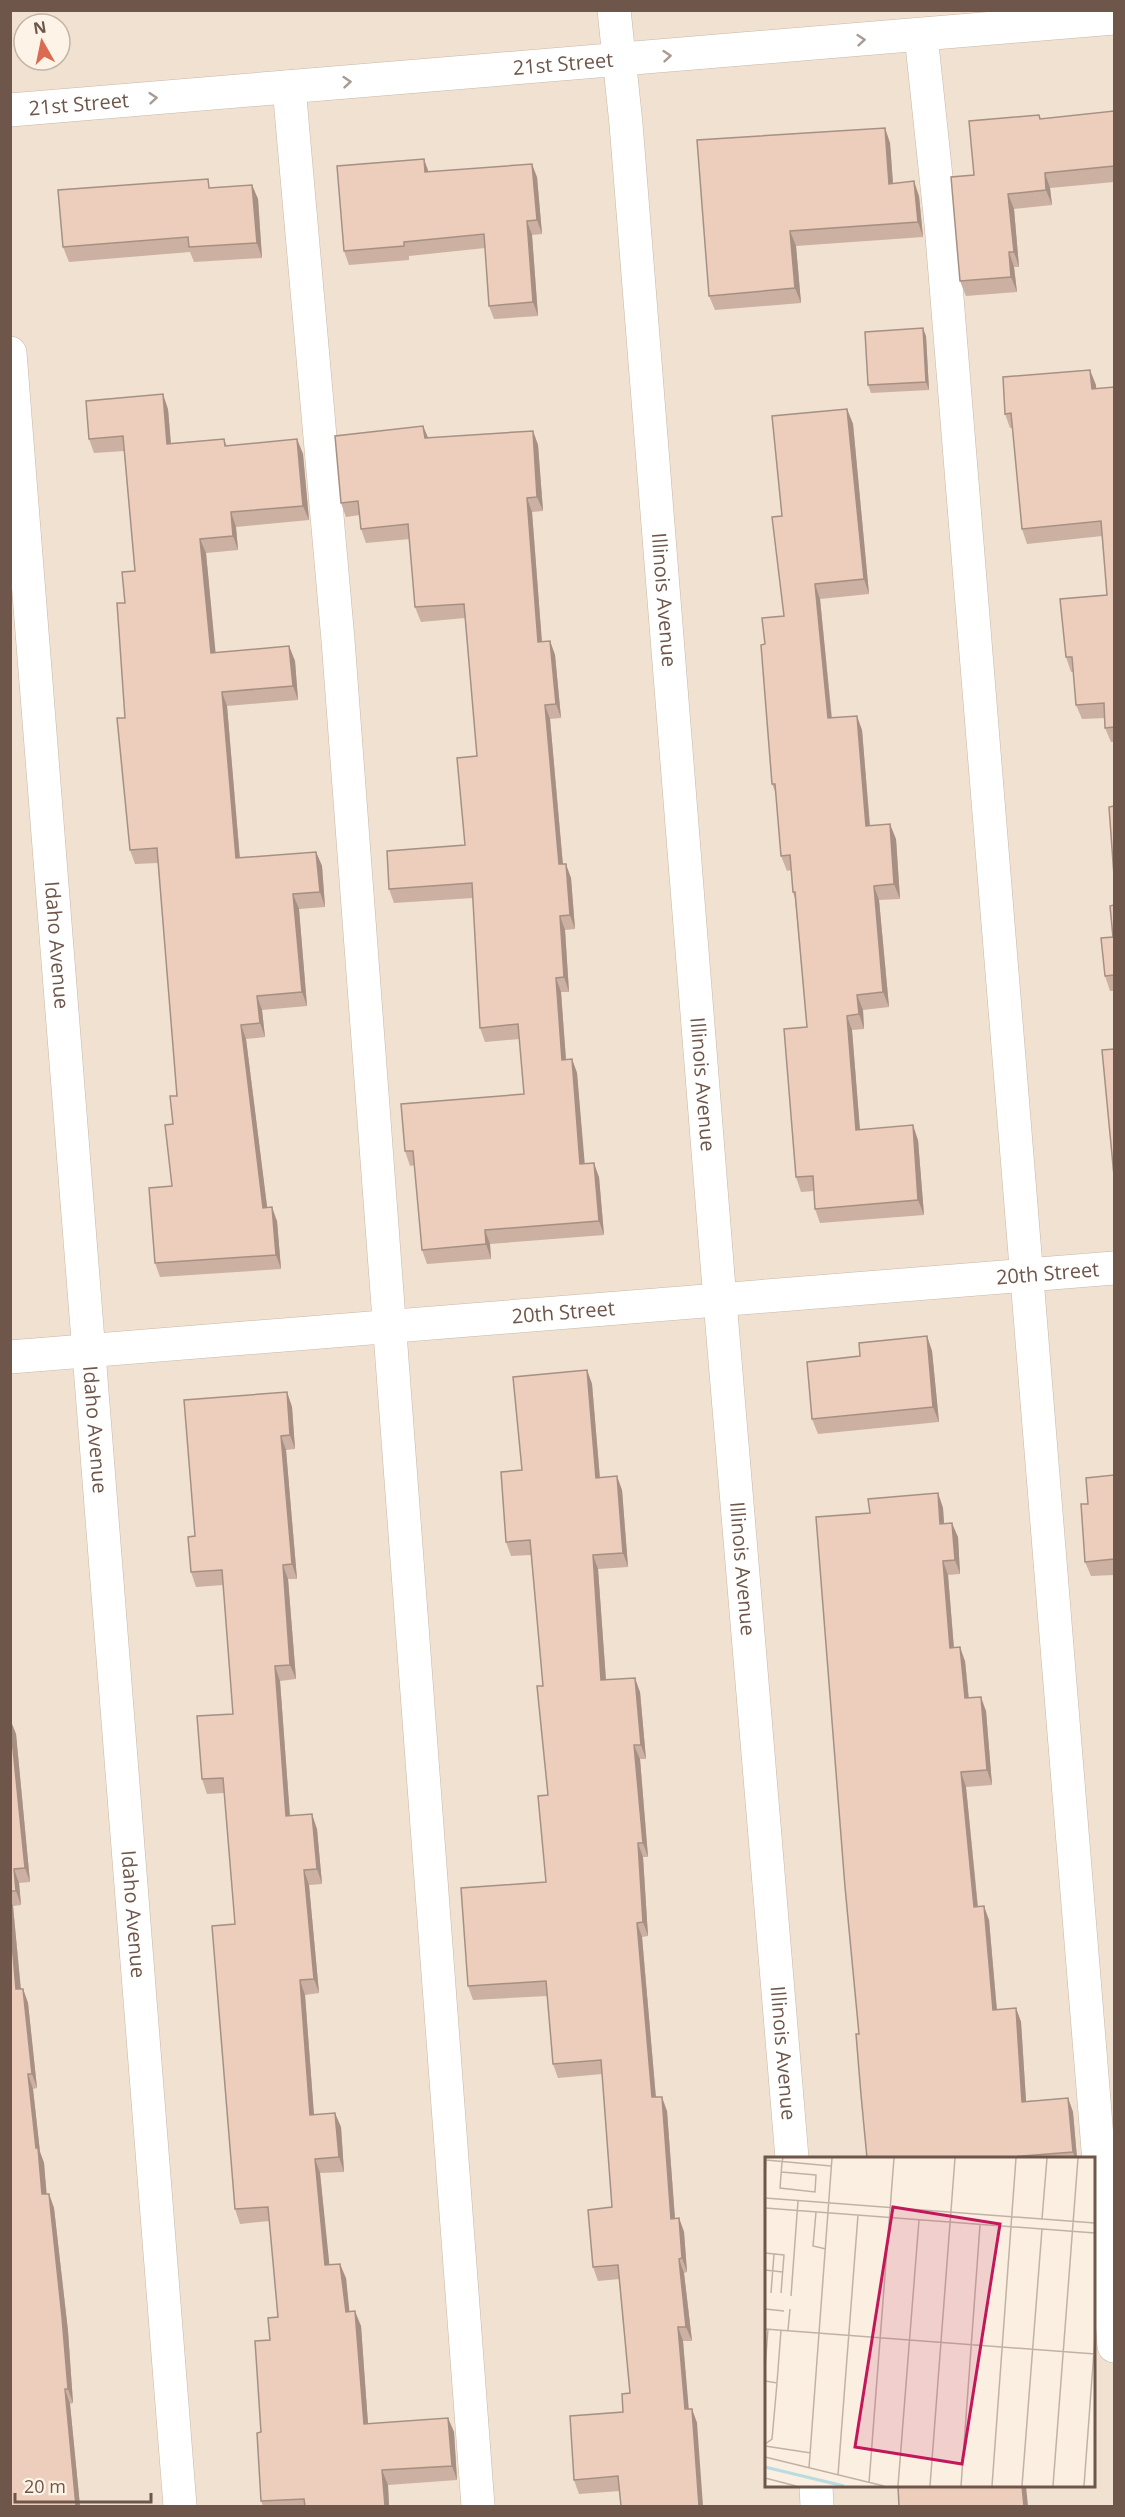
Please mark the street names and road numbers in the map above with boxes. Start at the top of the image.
street label: 21st Street [512,46,614,81]
street label: 21st Street [27,86,130,121]
street label: Illinois Avenue [646,532,683,668]
street label: Idaho Avenue [39,880,76,1010]
street label: Illinois Avenue [684,1016,722,1152]
street label: 20th Street [995,1255,1100,1290]
street label: 20th Street [511,1294,616,1330]
street label: Idaho Avenue [77,1365,114,1495]
street label: Illinois Avenue [724,1500,762,1637]
street label: Idaho Avenue [115,1849,152,1979]
street label: Illinois Avenue [765,1985,803,2121]

